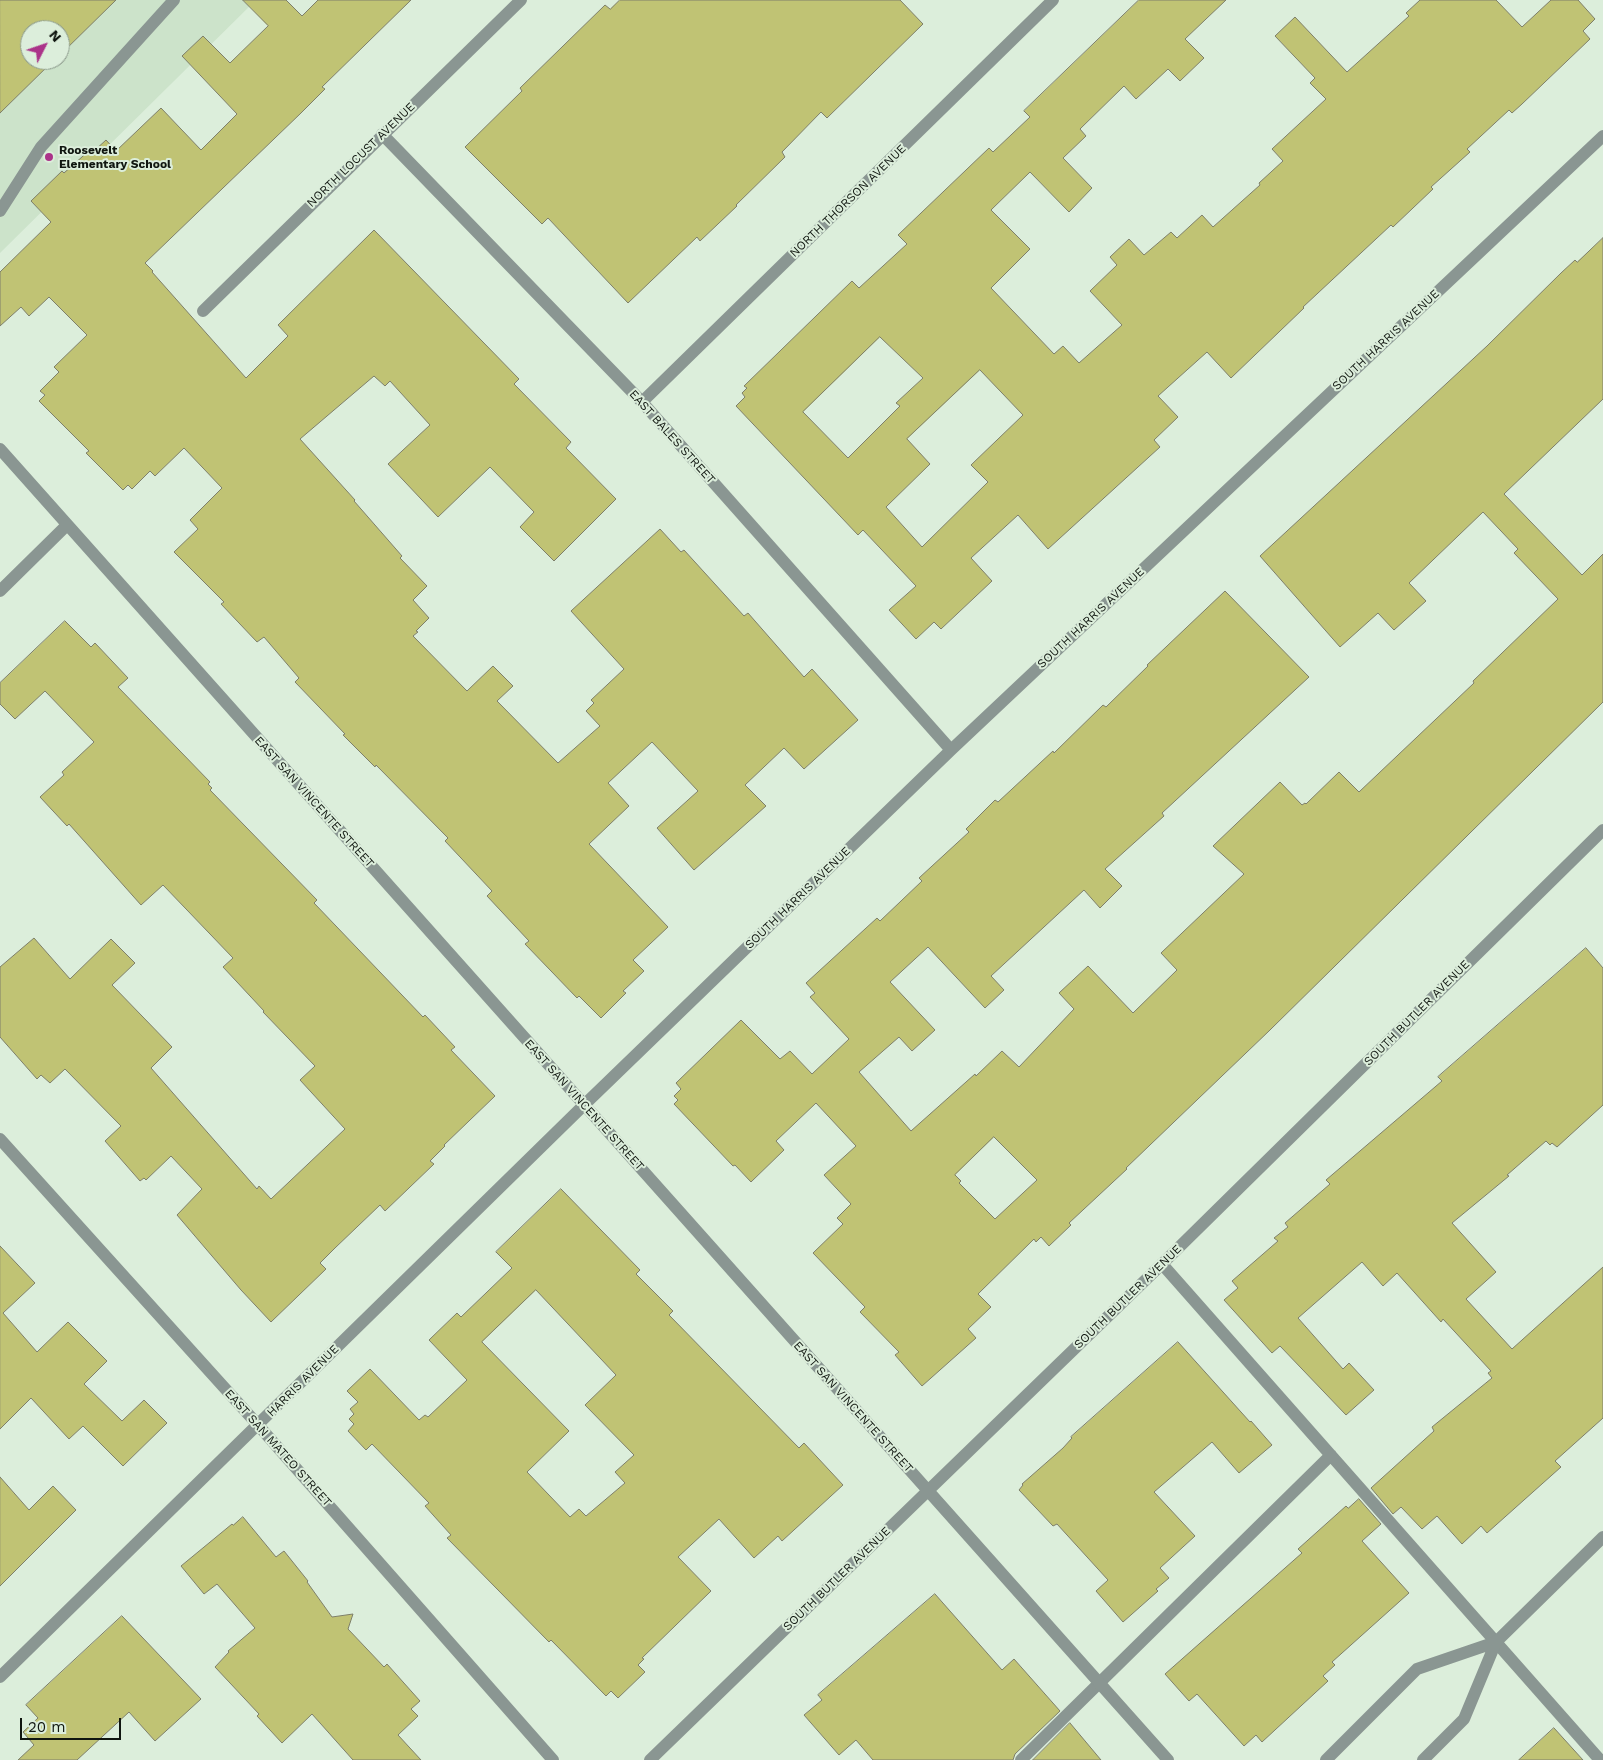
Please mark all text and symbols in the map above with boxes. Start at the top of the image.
north arrow [20,20,70,70]
text: N [46,27,65,45]
street label: NORTH LOCUST AVENUE [304,100,418,210]
street label: NORTH THORSON AVENUE [787,142,909,260]
place label: Roosevelt Elementary School [59,143,171,171]
marker: Roosevelt Elementary School [43,151,55,163]
street label: SOUTH HARRIS AVENUE [1330,287,1442,393]
street label: EAST BALES STREET [626,387,718,487]
street label: SOUTH HARRIS AVENUE [1035,565,1147,671]
street label: EAST SAN VINCENTE STREET [251,733,377,871]
street label: SOUTH HARRIS AVENUE [742,844,854,952]
street label: SOUTH BUTLER AVENUE [1361,957,1473,1069]
street label: EAST SAN VINCENTE STREET [521,1036,647,1174]
street label: SOUTH BUTLER AVENUE [1071,1242,1185,1352]
street label: EAST SAN VINCENTE STREET [790,1338,916,1476]
street label: HARRIS AVENUE [264,1342,342,1420]
street label: EAST SAN MATEO STREET [222,1386,334,1510]
street label: SOUTH BUTLER AVENUE [780,1524,894,1634]
scale bar [22,1708,124,1740]
text: 20 m [28,1718,66,1736]

